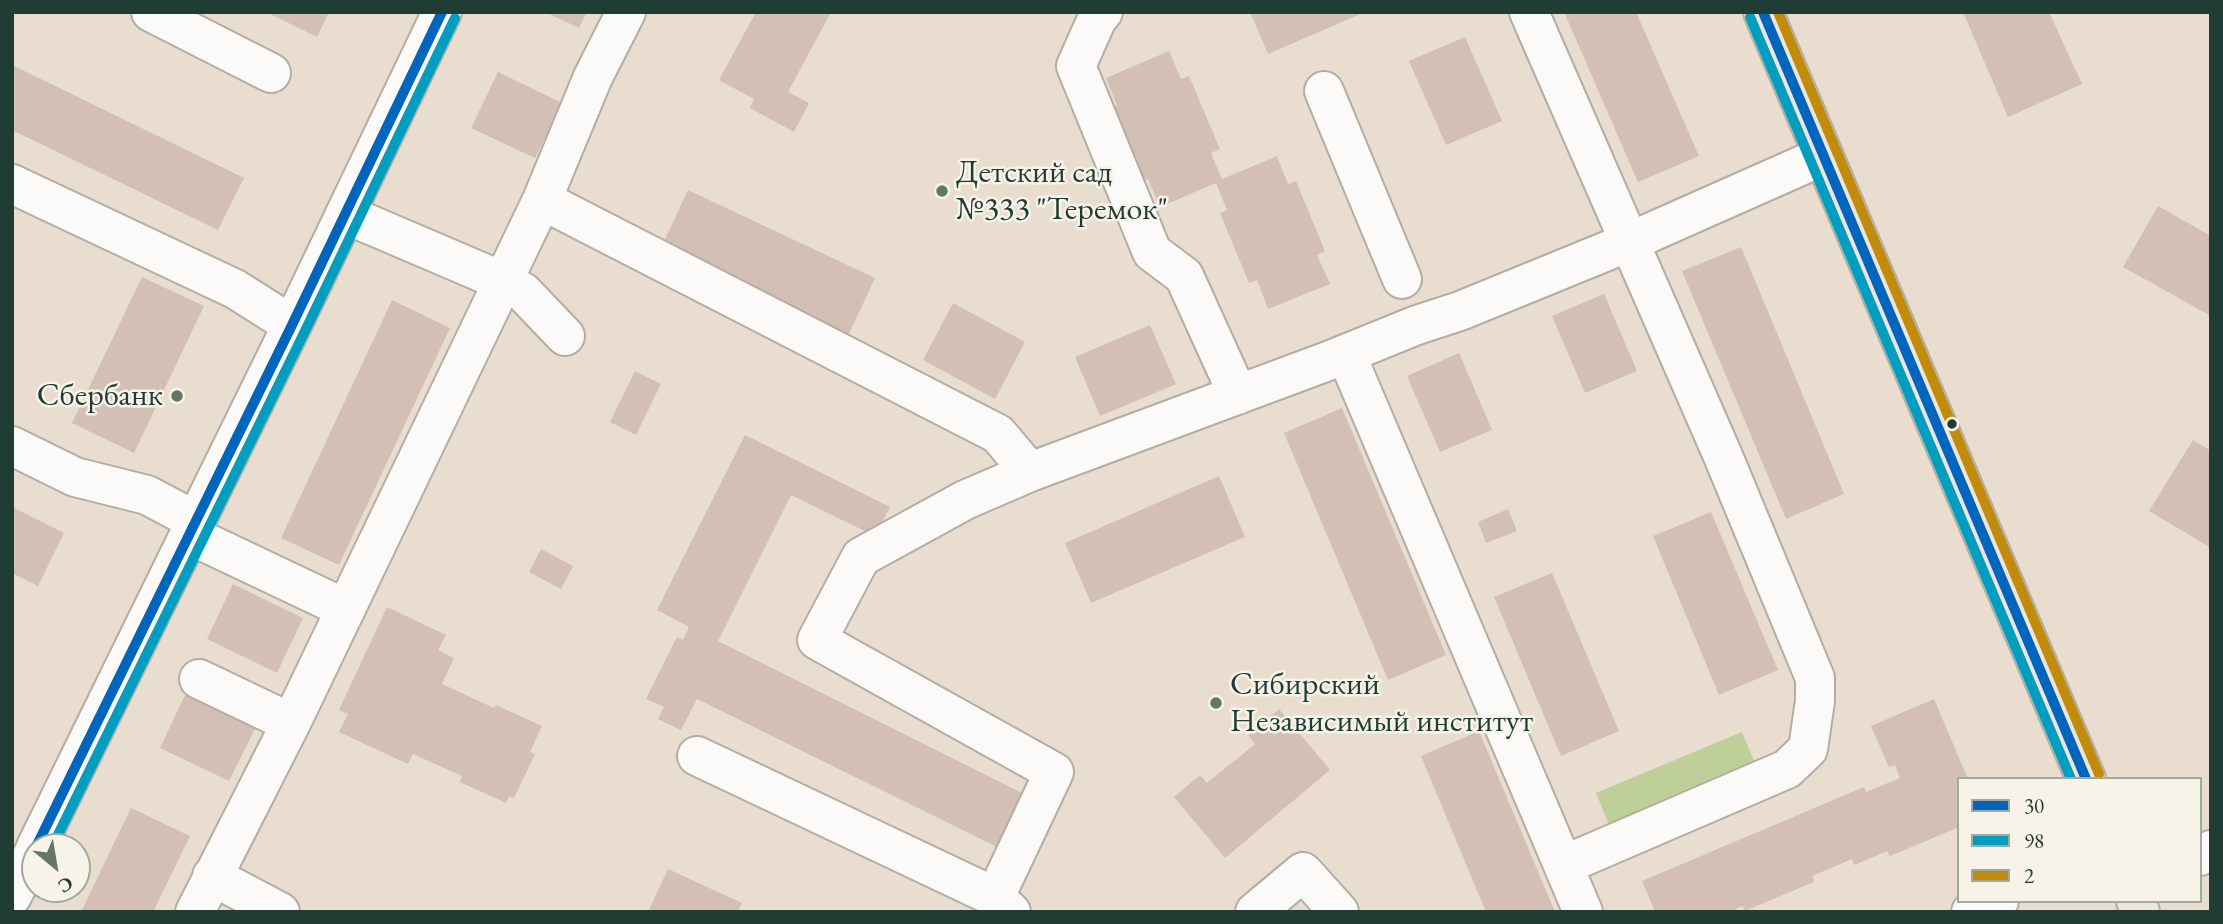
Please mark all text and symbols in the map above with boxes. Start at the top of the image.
place label: Детский сад №333 "Теремок" [956,154,1168,229]
marker: Детский сад №333 "Теремок" [934,183,950,199]
place label: Сбербанк [37,377,163,415]
marker: Сбербанк [169,388,185,404]
unlabelled marker [1945,417,1959,431]
place label: Сибирский Независимый институт [1230,666,1533,741]
marker: Сибирский Независимый институт [1208,695,1224,711]
legend [1957,777,2202,903]
text: 30 [2024,792,2044,819]
text: 98 [2024,827,2044,854]
north arrow [21,833,91,903]
text: 2 [2024,862,2034,889]
text: С [54,871,78,899]

